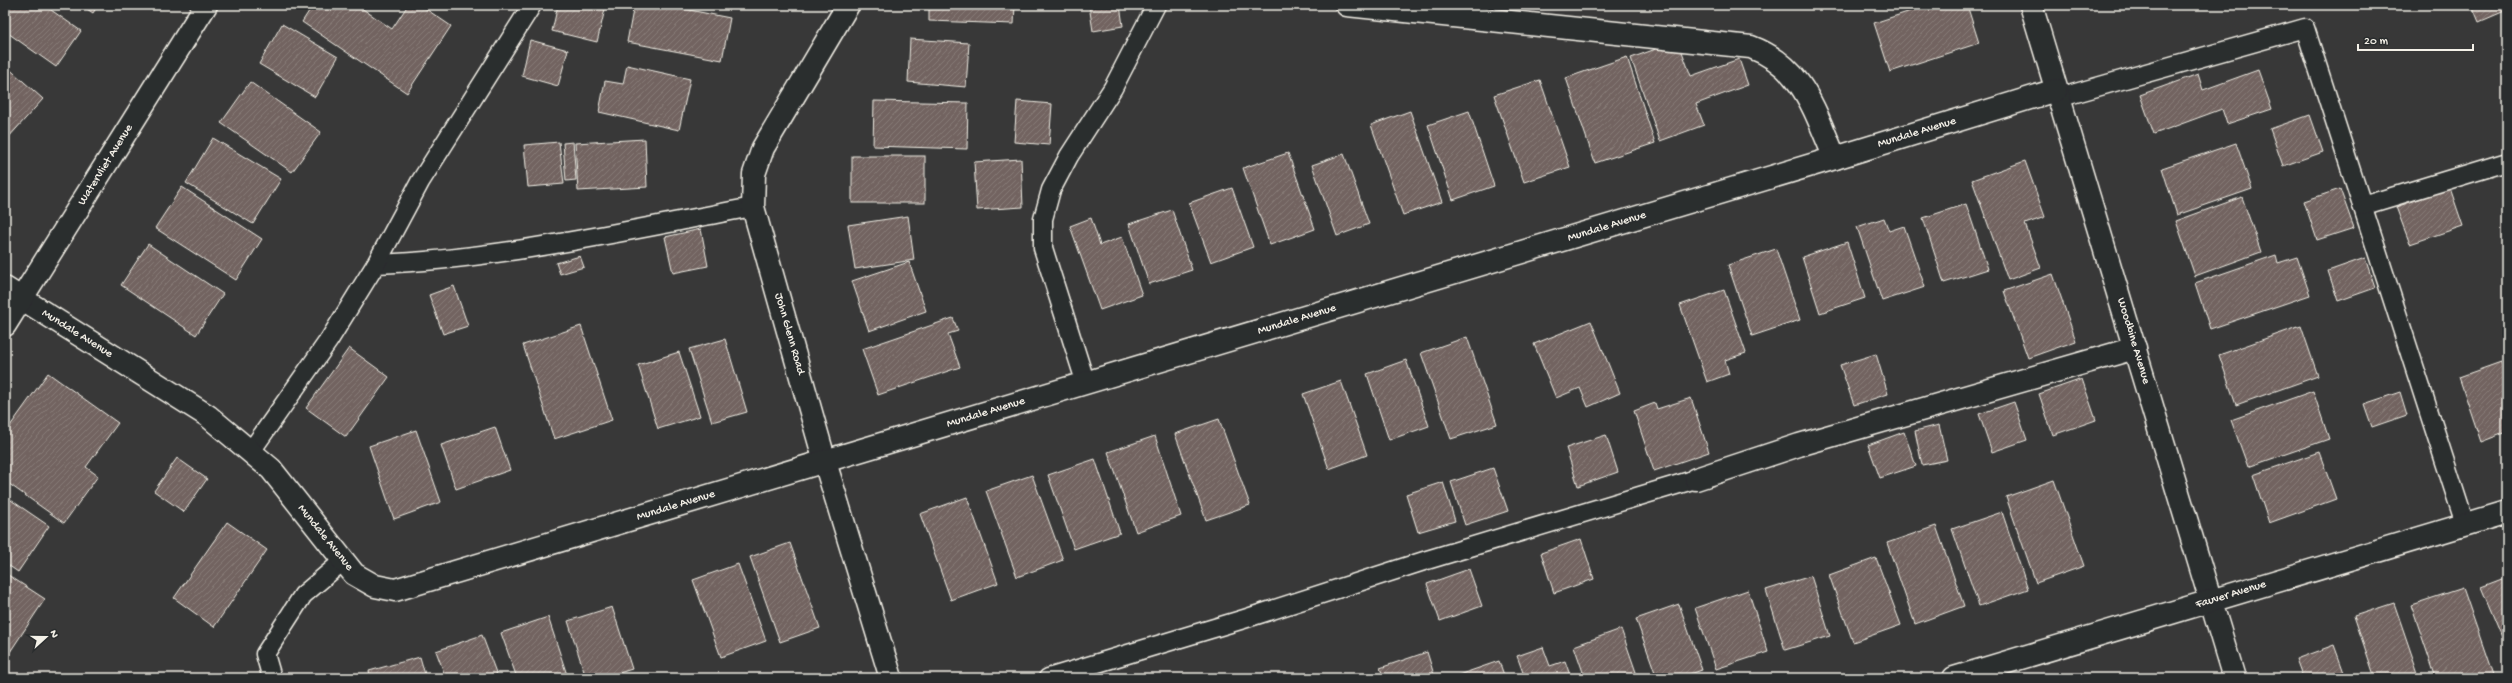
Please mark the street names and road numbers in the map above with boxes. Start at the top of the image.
street label: Mundale Avenue [1876,114,1959,152]
street label: Watervliet Avenue [75,121,137,208]
street label: Mundale Avenue [1566,208,1649,246]
street label: John Glenn Road [771,291,808,377]
street label: Woodbine Avenue [2113,296,2153,387]
street label: Mundale Avenue [1256,301,1339,339]
street label: Mundale Avenue [39,307,116,362]
street label: Mundale Avenue [945,394,1028,432]
street label: Mundale Avenue [635,487,718,525]
street label: Mundale Avenue [294,502,356,575]
street label: Fauver Avenue [2193,577,2269,613]

